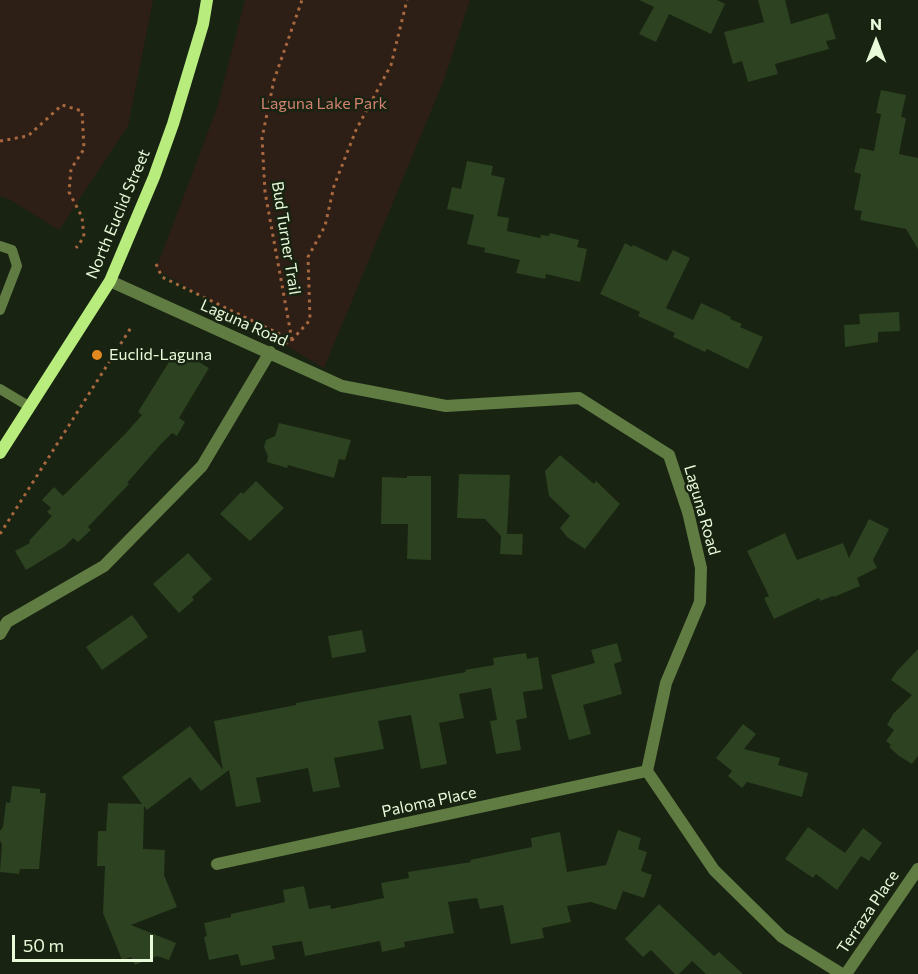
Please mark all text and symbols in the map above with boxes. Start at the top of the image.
north arrow [846,12,906,72]
text: N [870,14,882,33]
park label: Laguna Lake Park [261,94,387,114]
street label: North Euclid Street [82,146,154,282]
street label: Bud Turner Trail [268,180,304,296]
street label: Laguna Road [198,295,290,351]
place label: Euclid-Laguna [109,345,212,365]
marker: Euclid-Laguna [90,348,104,362]
street label: Laguna Road [680,463,724,557]
street label: Paloma Place [380,783,478,821]
street label: Terraza Place [833,867,903,957]
scale bar [15,923,156,961]
text: 50 m [23,934,64,956]

